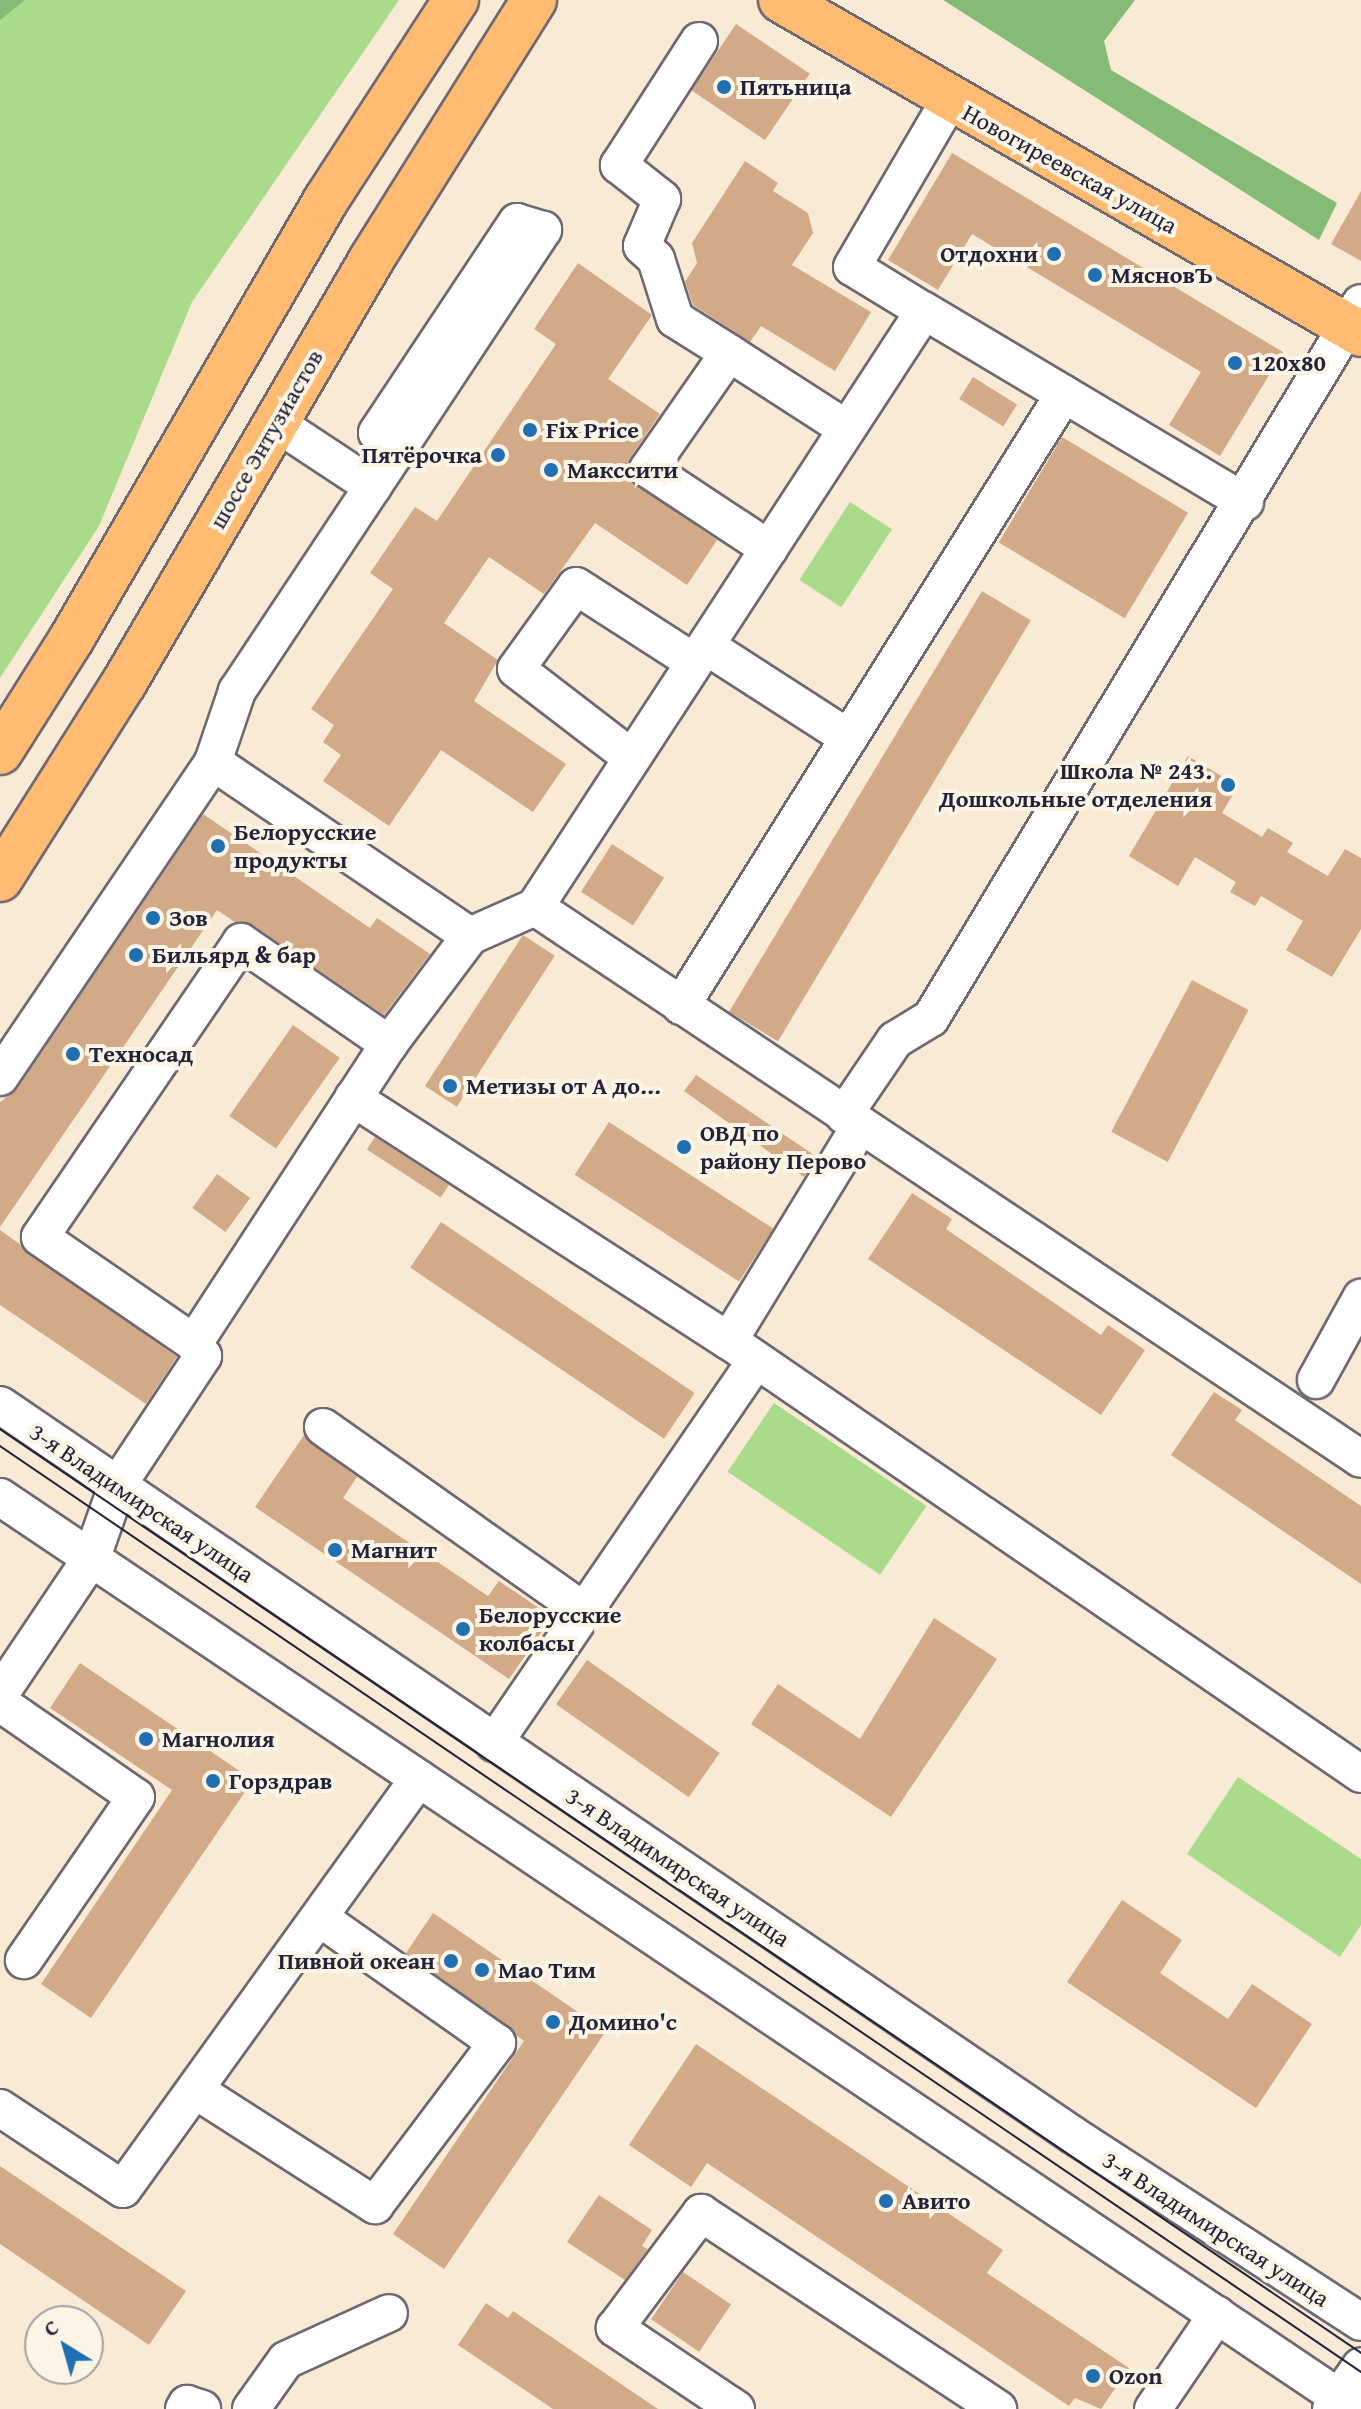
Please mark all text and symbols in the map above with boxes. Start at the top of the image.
place label: Пятьница [740,73,851,101]
marker: Пятьница [715,78,733,96]
street label: Новогиреевская улица [958,98,1182,240]
place label: Отдохни [940,240,1038,268]
marker: Отдохни [1045,245,1063,263]
place label: МясновЪ [1111,261,1213,289]
marker: МясновЪ [1086,266,1104,284]
street label: шоссе Энтузиастов [203,344,329,534]
place label: 120x80 [1251,349,1326,377]
marker: 120x80 [1226,354,1244,372]
place label: Fix Price [546,416,639,444]
marker: Fix Price [521,421,539,439]
place label: Пятёрочка [362,441,482,469]
marker: Пятёрочка [489,446,507,464]
place label: Макссити [567,456,678,484]
marker: Макссити [542,461,560,479]
place label: Школа № 243. Дошкольные отделения [939,757,1212,813]
marker: Школа № 243. Дошкольные отделения [1219,776,1237,794]
place label: Белорусские продукты [234,818,377,874]
marker: Белорусские продукты [209,837,227,855]
place label: Зов [169,904,208,932]
marker: Зов [144,909,162,927]
place label: Бильярд & бар [152,941,316,969]
marker: Бильярд & бар [127,946,145,964]
place label: Техносад [89,1040,193,1068]
marker: Техносад [64,1045,82,1063]
place label: Метизы от А до… [466,1072,661,1100]
marker: Метизы от А до… [441,1077,459,1095]
place label: ОВД по району Перово [700,1119,866,1175]
marker: ОВД по району Перово [675,1138,693,1156]
street label: 3-я Владимирская улица [25,1417,259,1589]
place label: Магнит [351,1536,437,1564]
marker: Магнит [326,1541,344,1559]
place label: Белорусские колбасы [479,1601,622,1657]
marker: Белорусские колбасы [454,1620,472,1638]
place label: Магнолия [162,1725,275,1753]
marker: Магнолия [137,1730,155,1748]
place label: Горздрав [229,1767,332,1795]
marker: Горздрав [204,1772,222,1790]
street label: 3-я Владимирская улица [561,1781,795,1953]
place label: Пивной океан [278,1947,435,1975]
marker: Пивной океан [442,1952,460,1970]
place label: Мао Тим [498,1956,596,1984]
marker: Мао Тим [473,1961,491,1979]
place label: Домино'c [569,2008,677,2036]
marker: Домино'c [544,2013,562,2031]
street label: 3-я Владимирская улица [1097,2145,1335,2313]
place label: Авито [902,2187,971,2215]
marker: Авито [877,2192,895,2210]
north arrow [24,2305,104,2385]
text: С [36,2311,65,2344]
place label: Ozon [1109,2362,1162,2390]
marker: Ozon [1084,2367,1102,2385]

